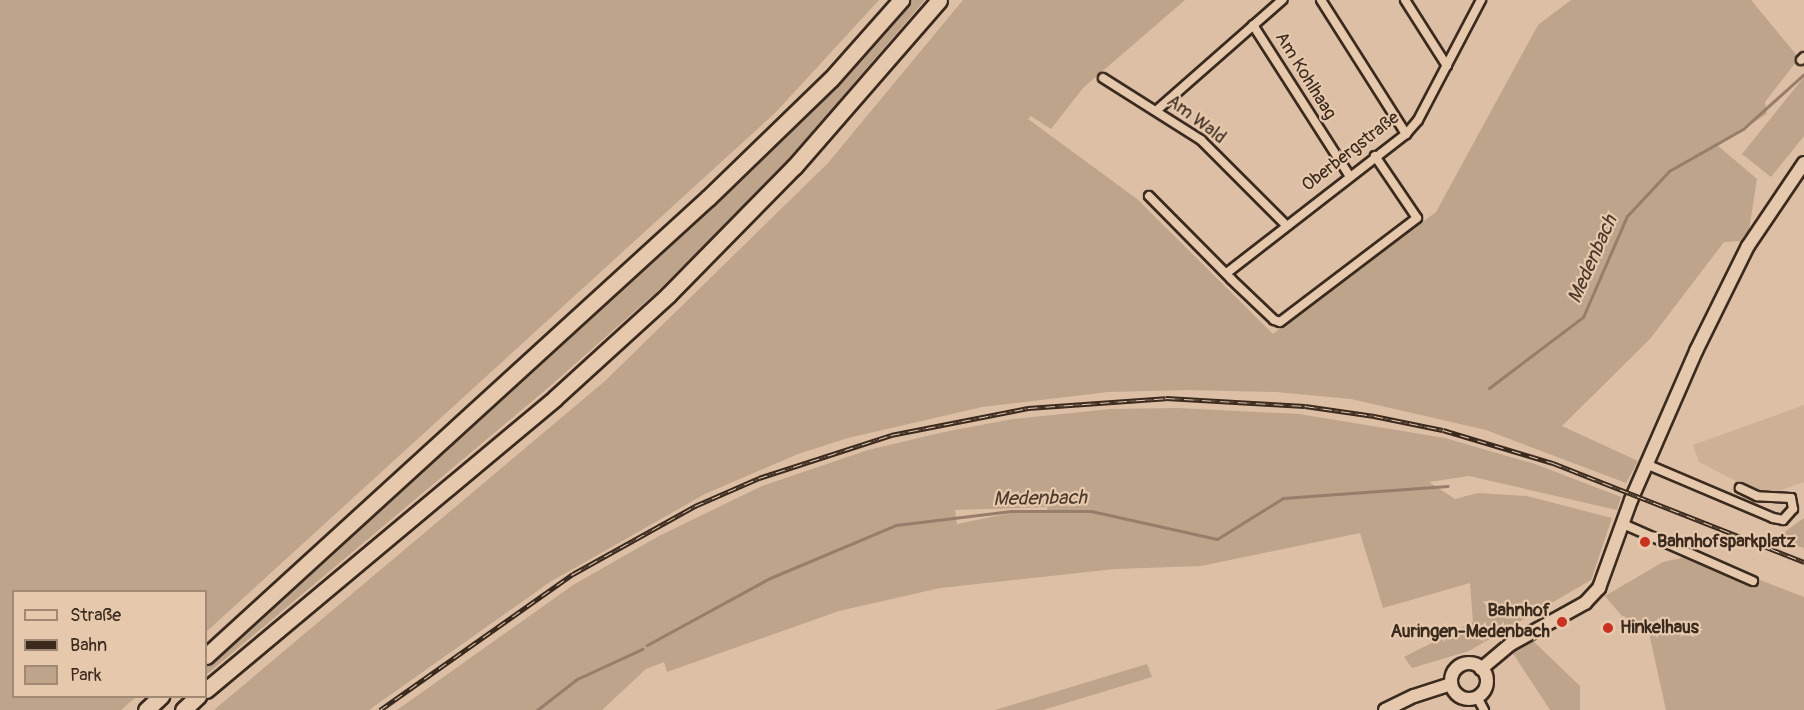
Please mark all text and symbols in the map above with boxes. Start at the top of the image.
street label: Am Kohlhaag [1270,28,1340,124]
street label: Am Wald [1162,91,1230,149]
street label: Oberbergstraße [1298,107,1404,197]
water label: Medenbach [1562,211,1622,307]
water label: Medenbach [993,485,1087,511]
place label: Bahnhofsparkplatz [1657,531,1796,553]
marker: Bahnhofsparkplatz [1638,535,1652,549]
legend [12,590,207,698]
place label: Bahnhof Auringen-Medenbach [1391,601,1550,644]
text: Straße [70,604,121,627]
marker: Bahnhof Auringen-Medenbach [1555,615,1569,629]
place label: Hinkelhaus [1620,617,1699,639]
marker: Hinkelhaus [1601,621,1615,635]
text: Bahn [70,634,107,657]
text: Park [70,664,102,687]

